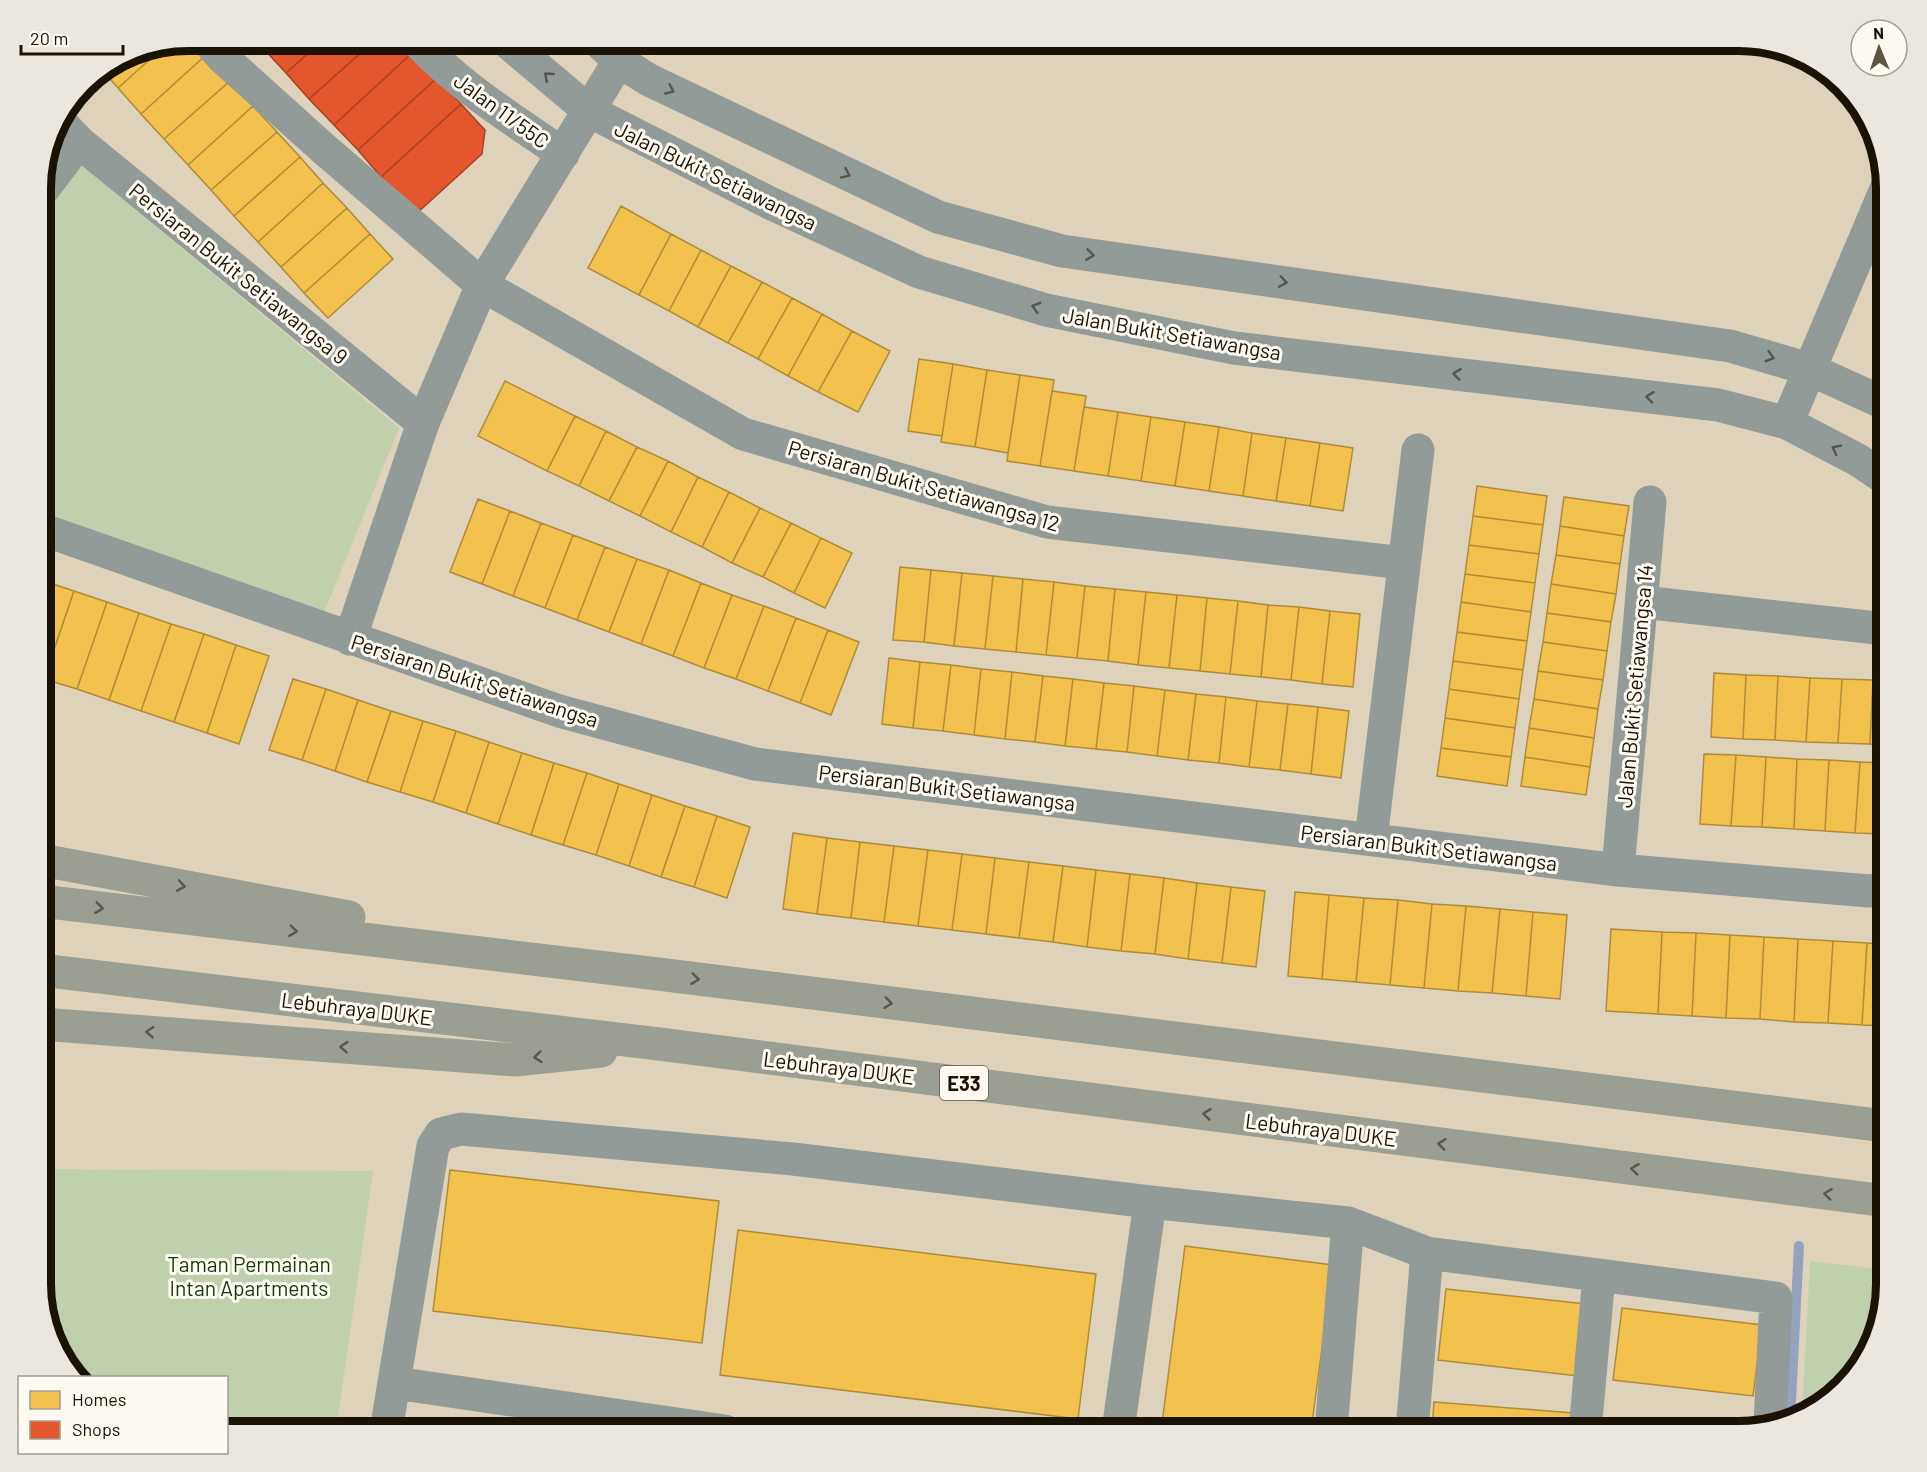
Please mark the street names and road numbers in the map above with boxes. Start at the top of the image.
street label: Jalan 11/55C [450,67,554,153]
street label: Jalan Bukit Setiawangsa [611,115,821,235]
street label: Persiaran Bukit Setiawangsa 9 [125,177,353,369]
street label: Jalan Bukit Setiawangsa [1061,301,1283,365]
street label: Persiaran Bukit Setiawangsa 12 [785,434,1063,536]
street label: Jalan Bukit Setiawangsa 14 [1611,563,1657,809]
street label: Persiaran Bukit Setiawangsa [348,628,602,732]
street label: Persiaran Bukit Setiawangsa [817,759,1077,815]
street label: Persiaran Bukit Setiawangsa [1299,819,1559,875]
street label: Lebuhraya DUKE [280,986,434,1030]
street label: Lebuhraya DUKE [762,1045,916,1089]
road number: E33 [940,1066,988,1100]
street label: Lebuhraya DUKE [1244,1107,1398,1151]

